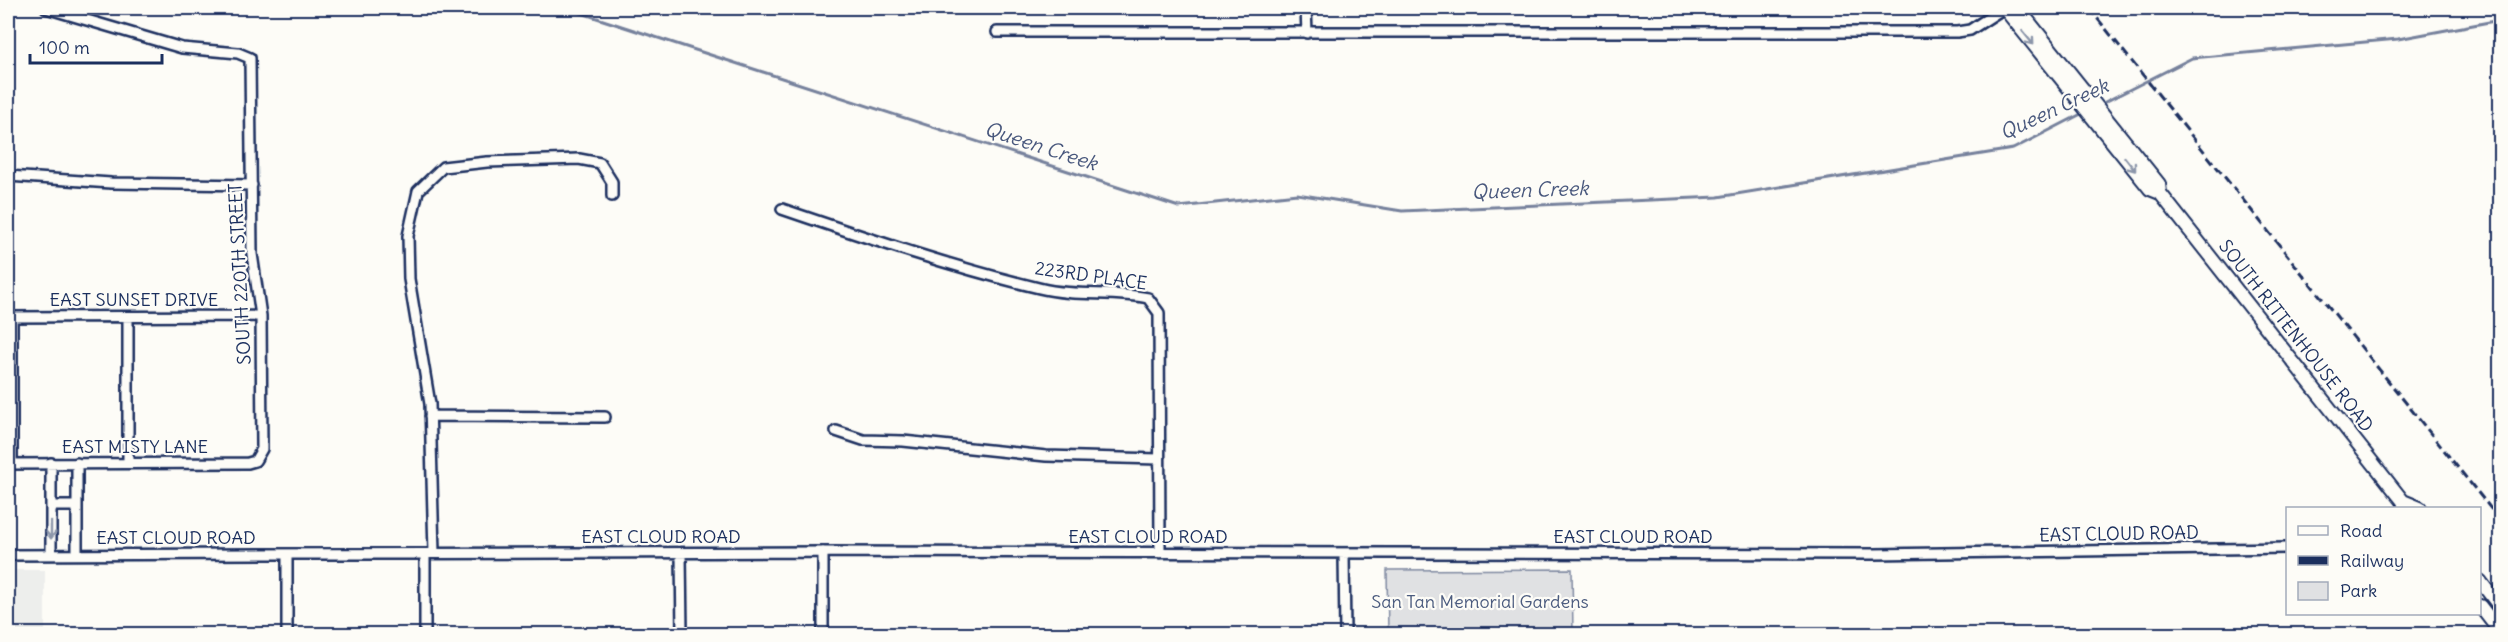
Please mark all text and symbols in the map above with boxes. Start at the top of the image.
scale bar [30,27,162,65]
one-way arrow [2022,30,2035,46]
text: 100 m [39,36,90,59]
water label: Queen Creek [1996,72,2114,145]
water label: Queen Creek [982,116,1102,176]
one-way arrow [2124,156,2137,172]
water label: Queen Creek [1471,175,1591,204]
street label: SOUTH 220TH STREET [223,183,256,365]
street label: SOUTH RITTENHOUSE ROAD [2214,235,2379,436]
street label: 223RD PLACE [1034,256,1149,295]
street label: EAST SUNSET DRIVE [50,288,218,311]
street label: EAST MISTY LANE [62,435,208,458]
legend [2286,507,2481,615]
one-way arrow [45,519,57,539]
text: Road [2340,519,2383,542]
street label: EAST CLOUD ROAD [2039,521,2199,546]
street label: EAST CLOUD ROAD [581,525,741,548]
street label: EAST CLOUD ROAD [1068,525,1228,548]
street label: EAST CLOUD ROAD [1553,525,1713,548]
street label: EAST CLOUD ROAD [96,526,256,549]
text: Railway [2340,549,2404,572]
text: Park [2340,579,2377,602]
park label: San Tan Memorial Gardens [1371,590,1589,613]

